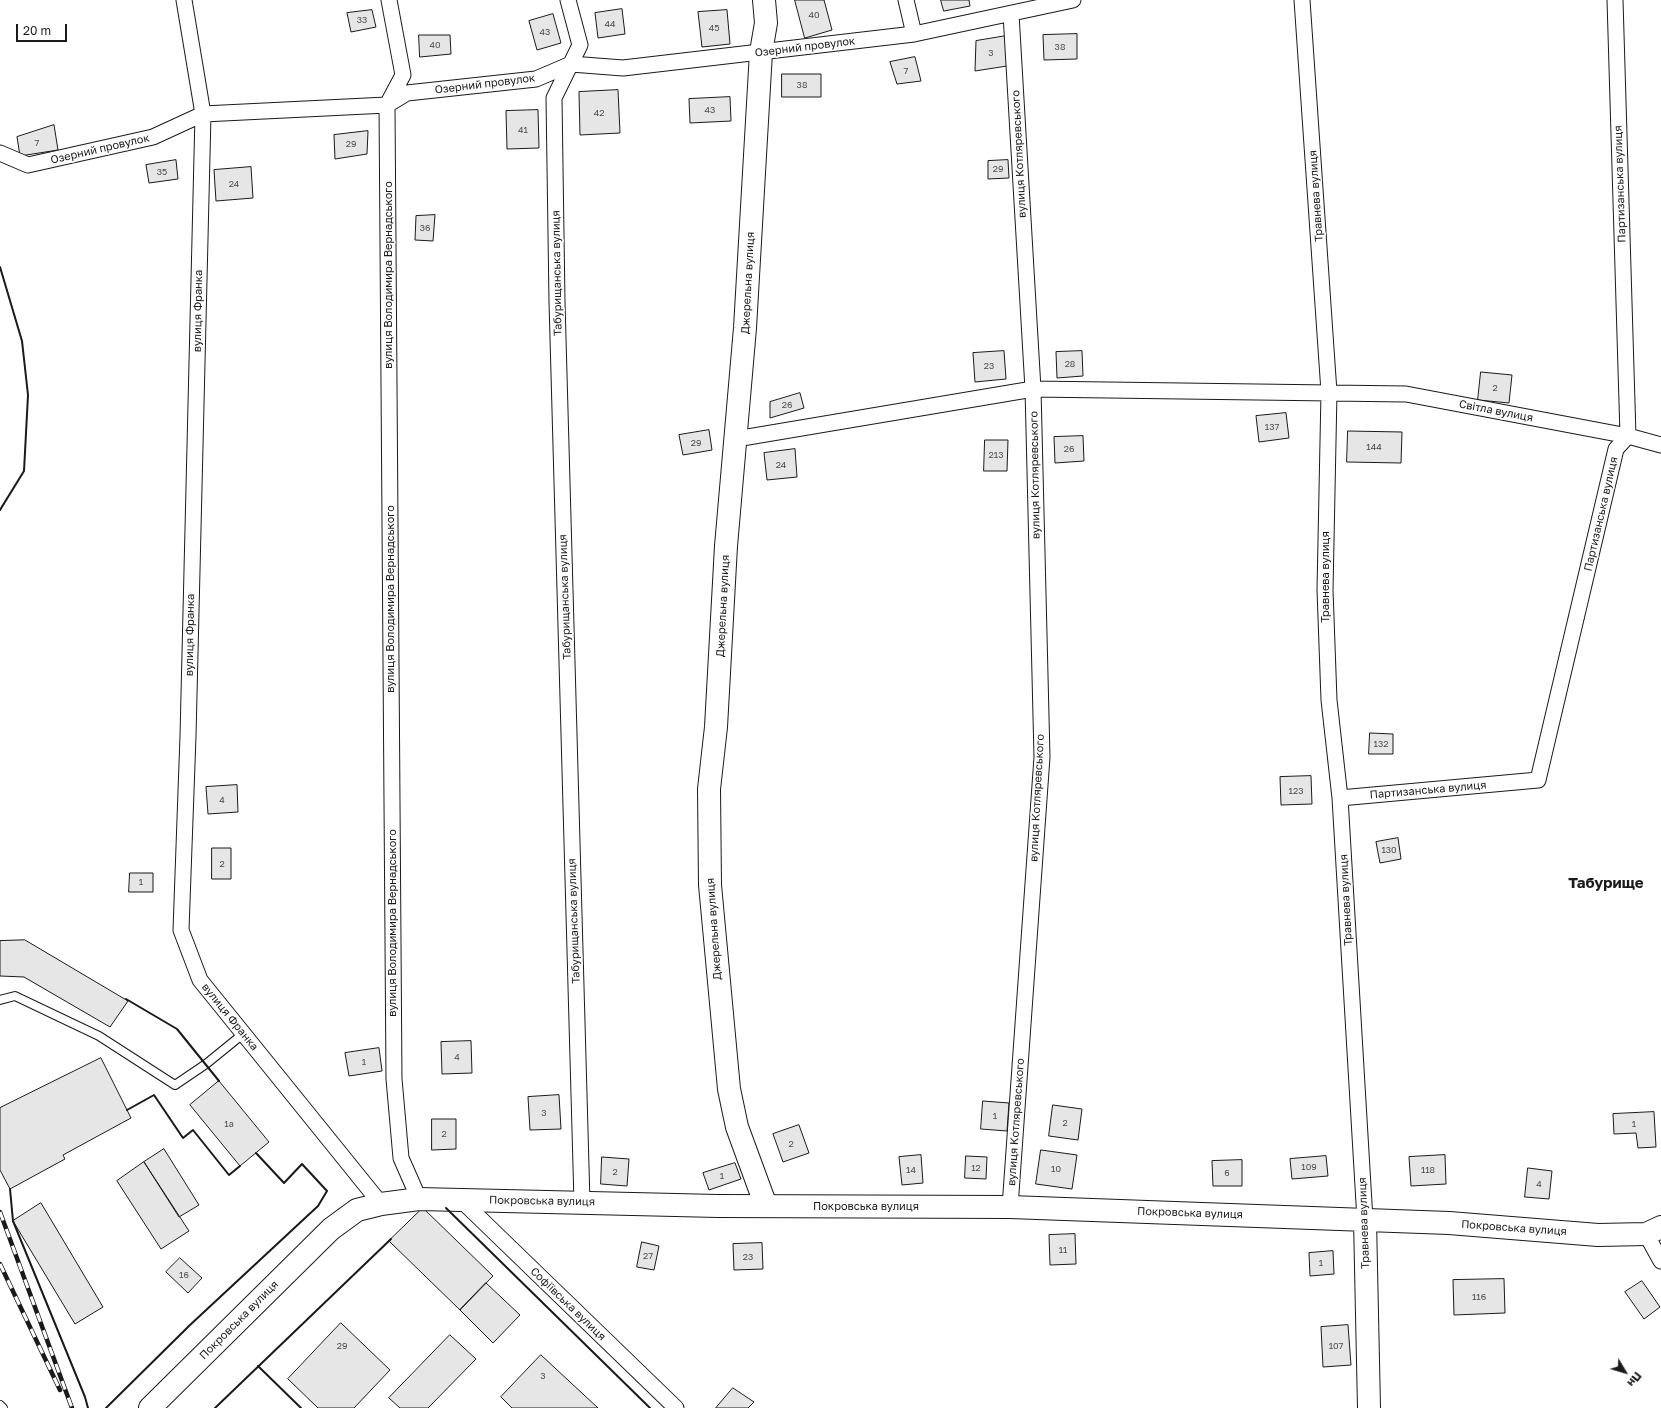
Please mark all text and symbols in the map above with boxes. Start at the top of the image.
house number: 40 [808,10,820,20]
house number: 33 [357,15,367,25]
scale bar [18,16,69,42]
house number: 44 [605,19,615,29]
text: 20 m [23,23,51,38]
house number: 45 [709,23,719,33]
house number: 43 [540,27,550,37]
street label: Озерний провулок [754,34,856,60]
house number: 40 [429,40,441,50]
house number: 38 [1055,42,1065,52]
house number: 3 [988,48,994,58]
house number: 7 [904,66,908,76]
street label: Озерний провулок [434,71,536,97]
house number: 38 [797,80,807,90]
street label: вулиця Котляревського [1009,90,1029,218]
house number: 43 [705,105,715,115]
house number: 42 [594,108,604,118]
house number: 41 [518,125,528,135]
street label: Партизанська вулиця [1611,125,1629,243]
street label: Озерний провулок [49,131,151,167]
house number: 7 [35,138,39,148]
house number: 29 [346,139,356,149]
street label: Травнева вулиця [1306,150,1326,242]
house number: 29 [993,164,1003,174]
house number: 35 [157,167,167,177]
house number: 24 [229,179,239,189]
street label: вулиця Володимира Вернадського [382,181,396,369]
street label: Табурищанська вулиця [549,210,565,336]
house number: 36 [420,223,430,233]
street label: Джерельна вулиця [739,232,757,334]
street label: вулиця Франка [191,270,205,352]
house number: 28 [1065,359,1075,369]
house number: 23 [984,361,994,371]
house number: 2 [1492,383,1498,393]
street label: Світла вулиця [1458,397,1534,425]
house number: 26 [782,400,792,410]
street label: вулиця Котляревського [1027,411,1043,539]
house number: 137 [1265,422,1279,432]
house number: 29 [691,438,701,448]
house number: 144 [1366,442,1382,452]
house number: 26 [1064,444,1074,454]
house number: 213 [989,450,1003,460]
street label: Партизанська вулиця [1581,455,1621,573]
house number: 24 [776,460,786,470]
street label: вулиця Володимира Вернадського [384,505,398,693]
street label: Травнева вулиця [1319,531,1333,623]
street label: Табурищанська вулиця [556,534,574,660]
street label: Джерельна вулиця [714,555,732,657]
street label: вулиця Франка [183,594,197,676]
street label: вулиця Котляревського [1027,734,1047,862]
house number: 132 [1374,739,1388,749]
street label: Партизанська вулиця [1369,778,1487,802]
house number: 123 [1289,786,1303,796]
house number: 4 [219,795,225,805]
street label: вулиця Володимира Вернадського [386,829,400,1017]
house number: 130 [1381,845,1397,855]
street label: Травнева вулиця [1337,854,1355,946]
street label: Табурищанська вулиця [565,858,583,984]
house number: 2 [219,859,225,869]
district label: Табурище [1568,874,1644,892]
house number: 1 [139,877,143,887]
street label: Джерельна вулиця [704,878,724,980]
street label: вулиця Франка [199,981,261,1053]
house number: 4 [454,1052,460,1062]
house number: 1 [362,1057,366,1067]
street label: вулиця Котляревського [1005,1058,1027,1186]
house number: 3 [541,1108,547,1118]
house number: 1 [993,1111,997,1121]
house number: 2 [1062,1118,1068,1128]
house number: 1а [224,1119,234,1129]
house number: 1 [1632,1119,1636,1129]
house number: 2 [441,1129,447,1139]
house number: 2 [788,1139,794,1149]
house number: 109 [1301,1162,1317,1172]
house number: 12 [971,1163,981,1173]
house number: 10 [1051,1164,1061,1174]
house number: 14 [906,1165,916,1175]
house number: 118 [1421,1165,1435,1175]
house number: 2 [612,1167,618,1177]
house number: 6 [1224,1168,1230,1178]
house number: 1 [720,1171,724,1181]
street label: Травнева вулиця [1356,1177,1372,1269]
house number: 4 [1536,1179,1542,1189]
street label: Покровська вулиця [489,1193,595,1209]
street label: Покровська вулиця [813,1200,919,1214]
street label: Покровська вулиця [1137,1205,1243,1221]
street label: Покровська вулиця [1461,1218,1567,1238]
house number: 11 [1059,1245,1067,1255]
house number: 27 [643,1251,653,1261]
house number: 23 [743,1252,753,1262]
house number: 1 [1319,1258,1323,1268]
street label: Софіївська вулиця [528,1265,608,1343]
house number: 16 [179,1270,189,1280]
street label: Покровська вулиця [197,1278,281,1362]
house number: 116 [1472,1292,1486,1302]
house number: 29 [337,1341,347,1351]
house number: 107 [1329,1341,1343,1351]
north arrow [1605,1352,1645,1392]
text: Пн [1625,1370,1645,1390]
house number: 3 [540,1371,546,1381]

